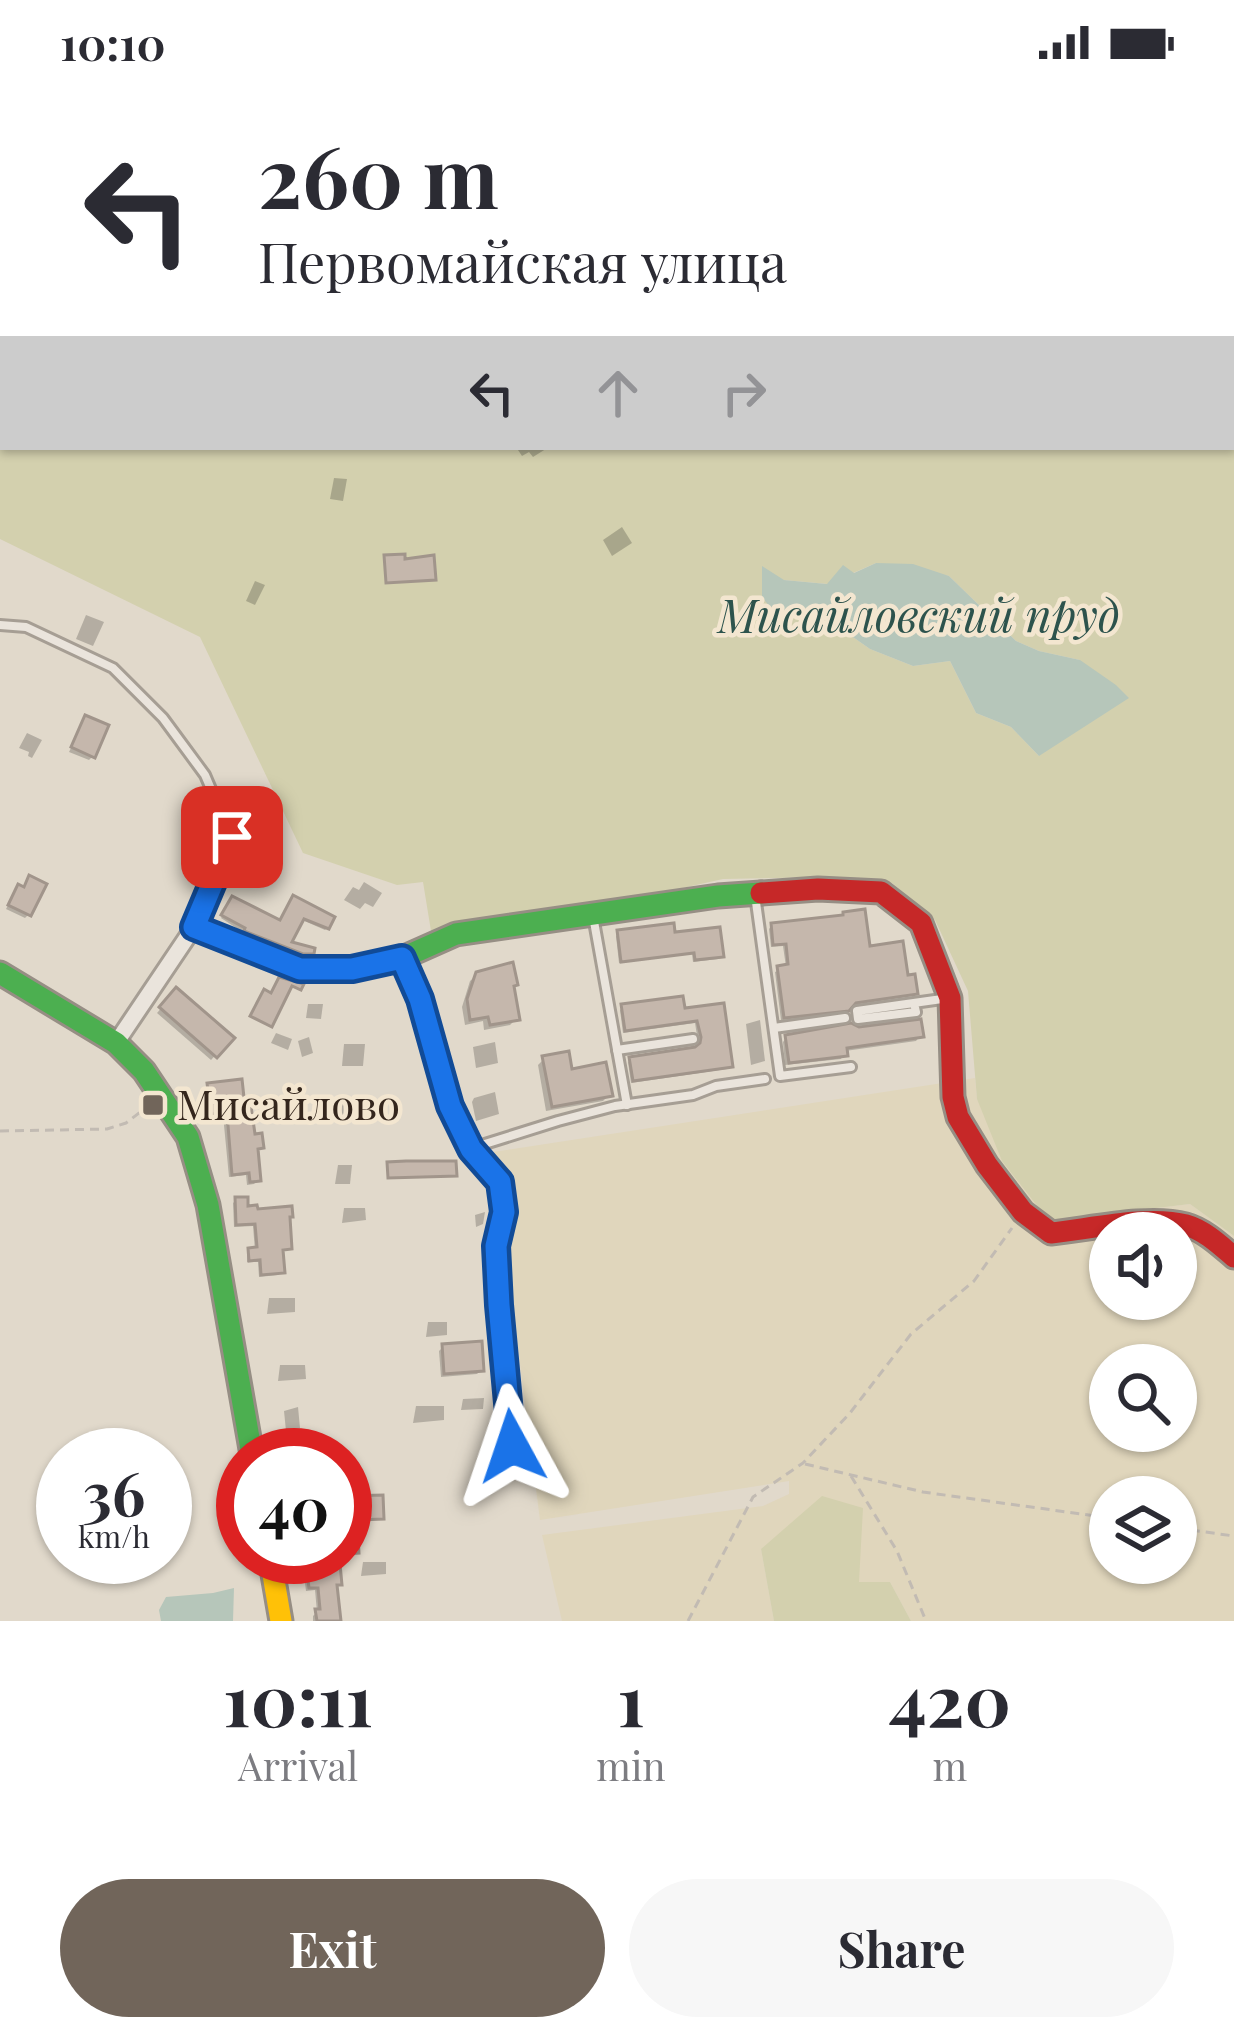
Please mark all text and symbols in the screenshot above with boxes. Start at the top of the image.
text: 10:10 [60,12,166,72]
text: 260 m [258,118,499,230]
icon: left [60,132,216,288]
text: Первомайская улица [258,225,787,297]
icon: left [459,360,525,426]
icon: ahead [585,360,651,426]
icon: right [711,360,777,426]
water label: Мисайловский пруд [716,583,1120,643]
pin [181,786,283,888]
icon: arrive [199,804,265,870]
place label: Мисайлово [177,1075,400,1131]
marker: Мисайлово [140,1092,166,1118]
map controls [1089,1212,1197,1584]
button: sound [1089,1212,1197,1320]
button: search [1089,1344,1197,1452]
position arrow [449,1383,575,1509]
speed limit sign: 40 [216,1428,372,1584]
text: 36 [83,1451,145,1531]
button: layers [1089,1476,1197,1584]
text: km/h [78,1516,150,1556]
text: 10:11 [223,1649,373,1745]
text: 1 [617,1649,645,1745]
text: 420 [889,1649,1011,1745]
text: Arrival [238,1739,358,1791]
text: min [596,1739,666,1791]
text: m [932,1739,967,1791]
button: Exit [60,1879,605,2017]
button: Share [629,1879,1174,2017]

